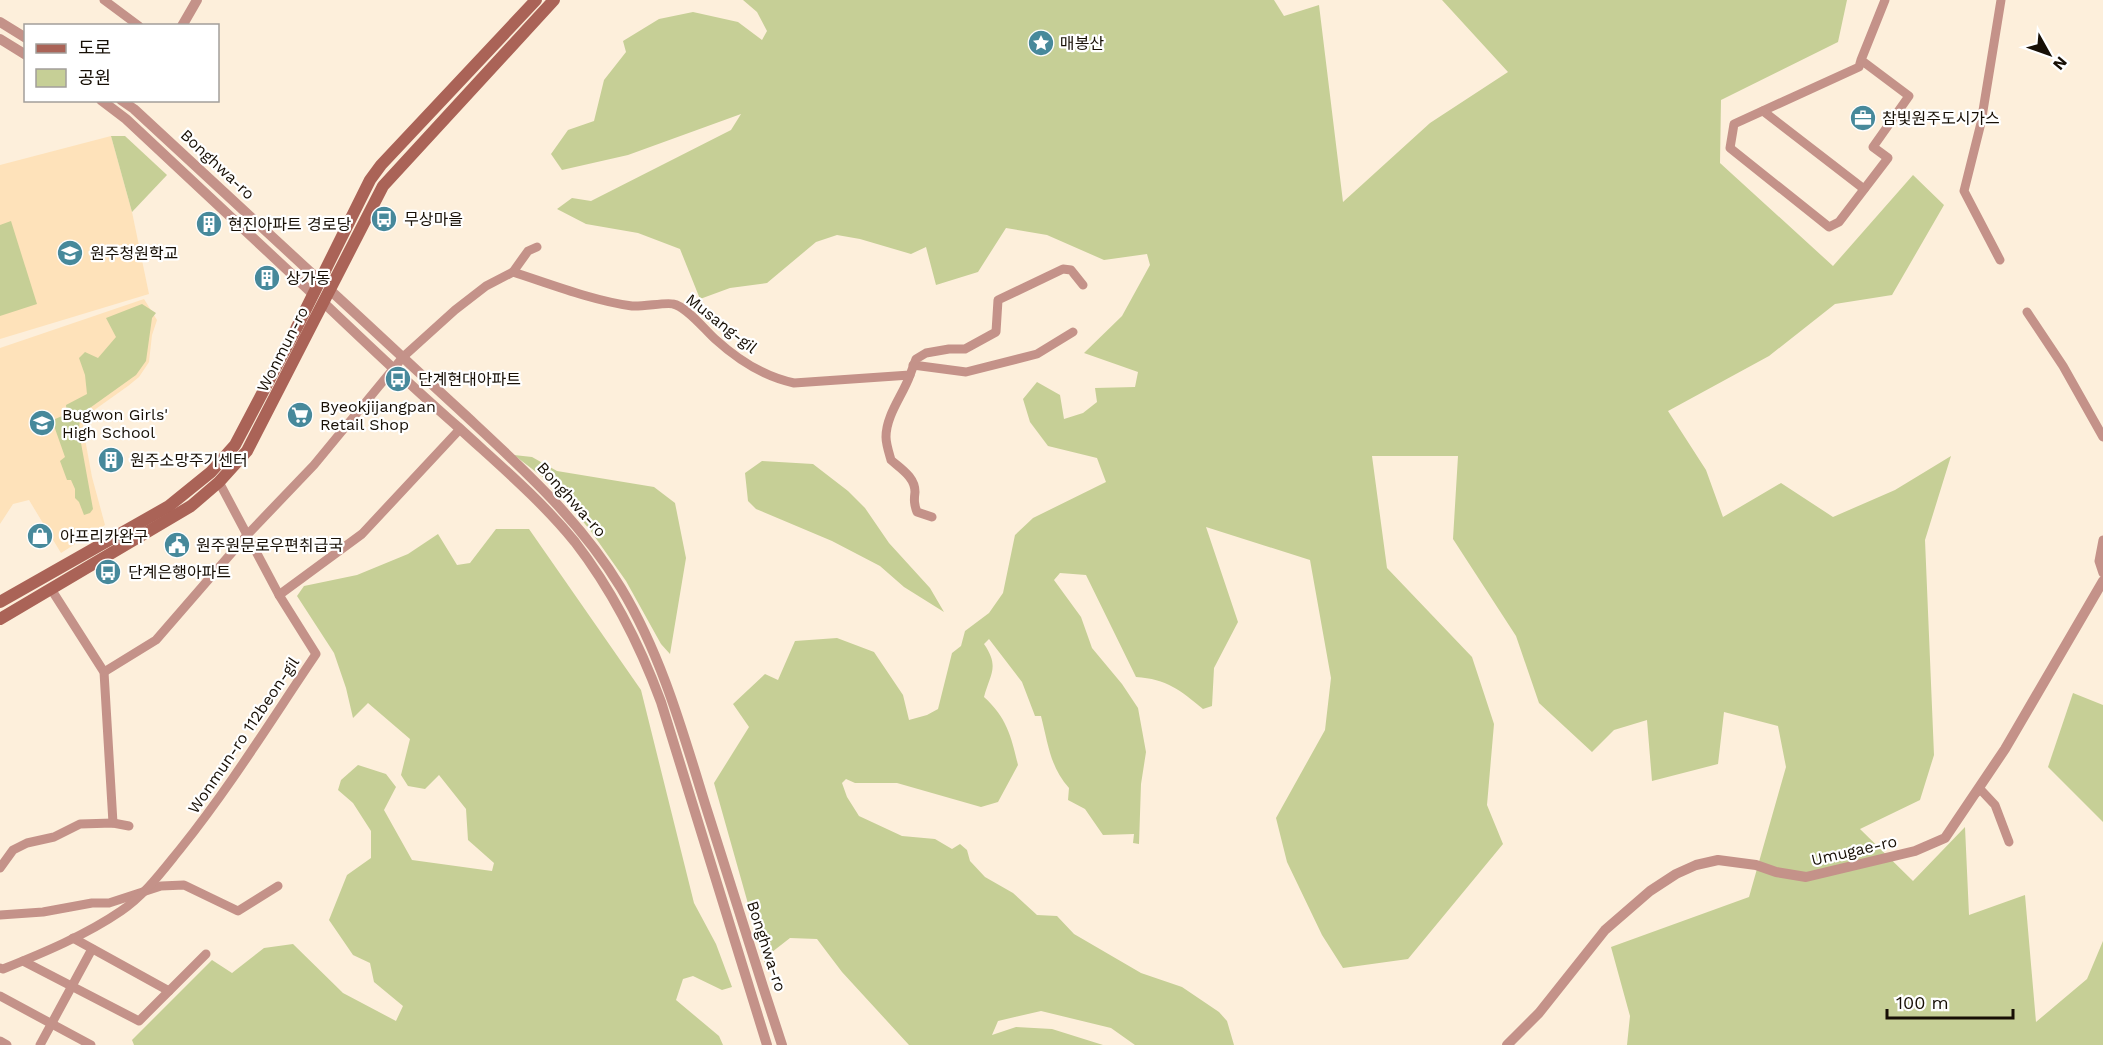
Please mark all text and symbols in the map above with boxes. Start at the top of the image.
legend [24,24,219,102]
north arrow [2019,24,2079,84]
place icon: 매봉산 [1026,28,1056,58]
place label: 매봉산 [1060,34,1104,53]
text: 도로 [78,37,111,58]
text: N [2049,53,2071,74]
text: 공원 [78,67,111,88]
office icon: 참빛원주도시가스 [1848,103,1878,133]
place label: 참빛원주도시가스 [1882,109,2000,128]
street label: Bonghwa-ro [177,125,259,203]
bus stop icon: 무상마을 [369,204,399,234]
building icon: 현진아파트 경로당 [194,209,224,239]
place label: 무상마을 [404,210,463,229]
place label: 현진아파트 경로당 [228,215,351,234]
school or university icon: 원주청원학교 [55,238,85,268]
place label: 원주청원학교 [90,244,178,263]
building icon: 상가동 [252,263,282,293]
place label: 상가동 [286,269,330,288]
street label: Musang-gil [682,290,761,357]
street label: Wonmun-ro [253,303,312,395]
bus stop icon: 단계현대아파트 [383,364,413,394]
place label: 단계현대아파트 [418,370,521,389]
place label: Byeokjijangpan Retail Shop [320,397,436,434]
supermarket icon: Byeokjijangpan Retail Shop [285,400,315,430]
place label: Bugwon Girls' High School [62,405,168,442]
school or university icon: Bugwon Girls' High School [27,408,57,438]
building icon: 원주소망주기센터 [96,445,126,475]
place label: 원주소망주기센터 [130,451,248,470]
street label: Bonghwa-ro [533,458,610,541]
shop icon: 아프리카완구 [25,521,55,551]
place label: 아프리카완구 [60,527,148,546]
public building icon: 원주원문로우편취급국 [162,530,192,560]
place label: 원주원문로우편취급국 [196,536,343,555]
bus stop icon: 단계은행아파트 [93,557,123,587]
place label: 단계은행아파트 [128,563,231,582]
street label: Wonmun-ro 112beon-gil [184,653,303,817]
street label: Umugae-ro [1809,831,1899,870]
street label: Bonghwa-ro [743,898,790,994]
scale bar [1887,982,2013,1020]
text: 100 m [1896,992,1949,1013]

